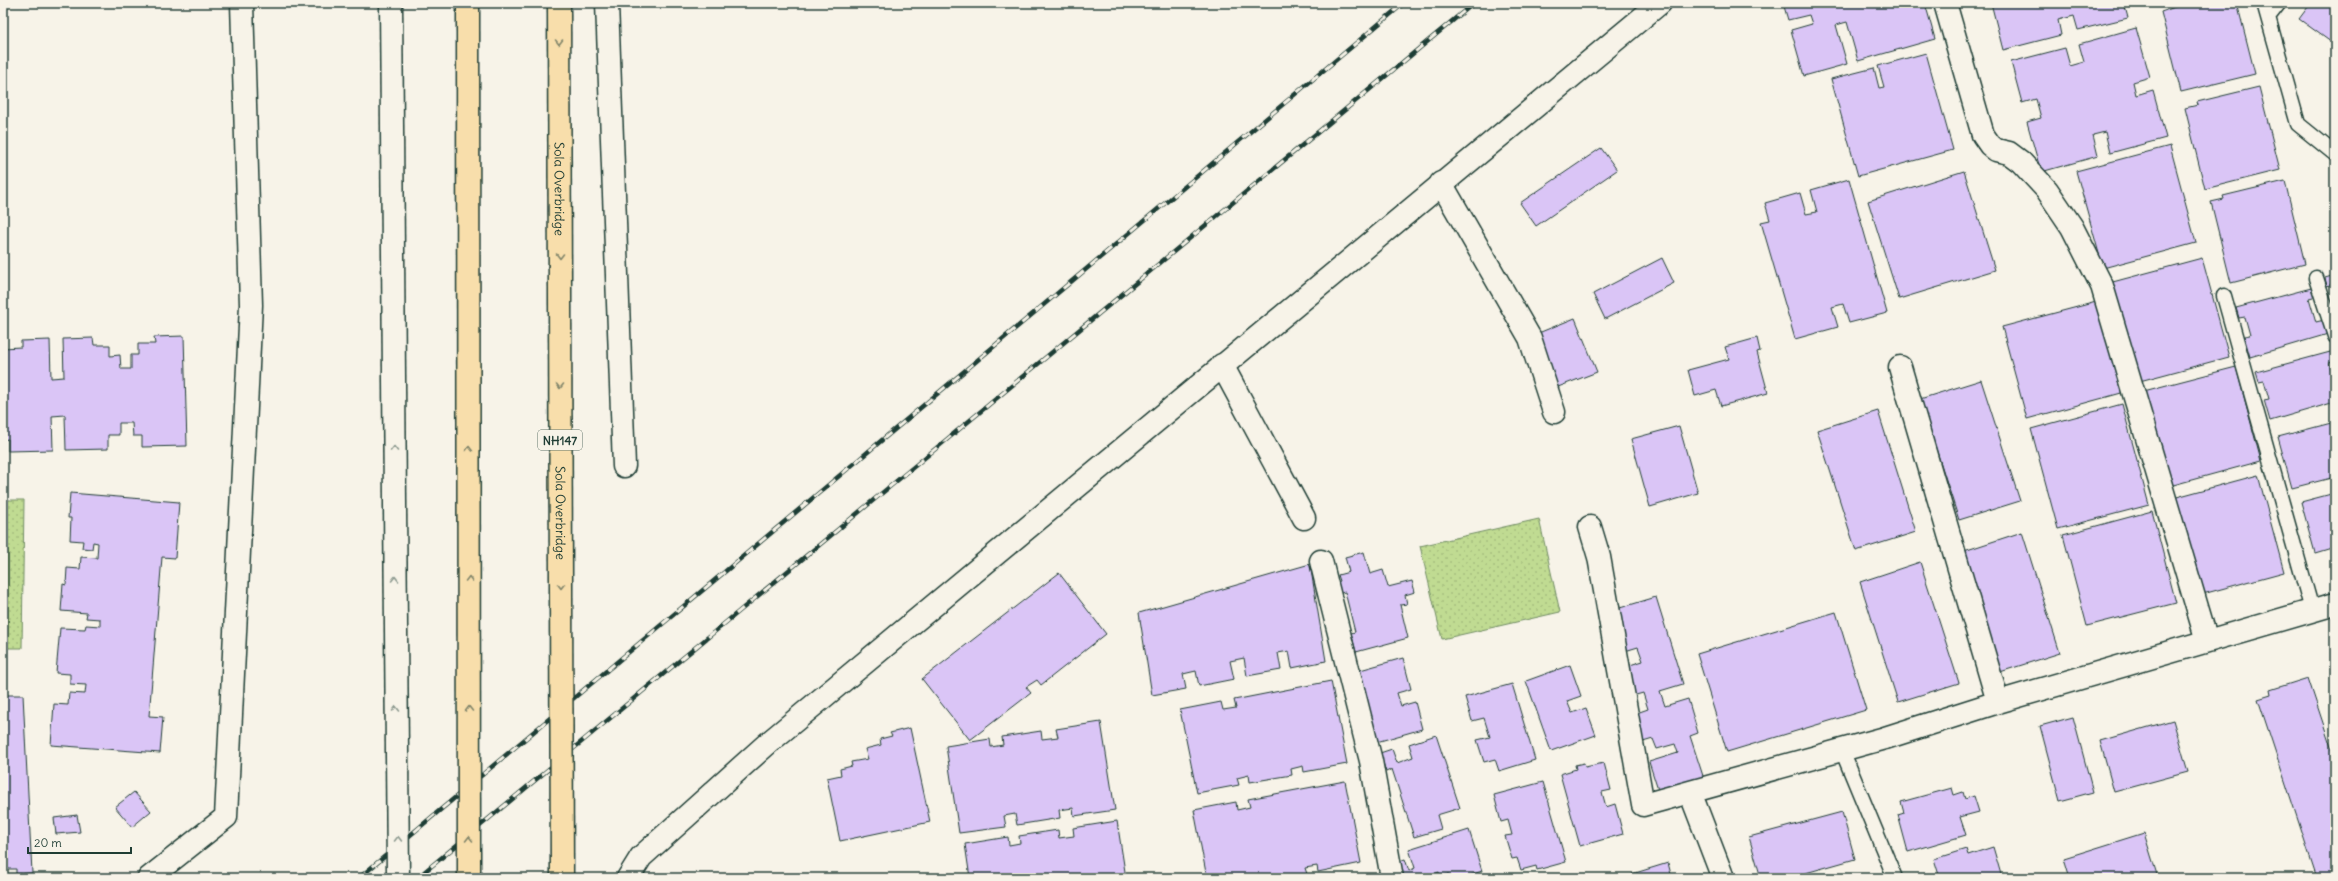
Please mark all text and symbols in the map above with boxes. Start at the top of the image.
one-way arrow [555,39,563,45]
street label: Sola Overbridge [551,142,568,236]
one-way arrow [556,253,564,259]
one-way arrow [556,383,564,389]
road number: NH147 [538,430,582,450]
one-way arrow [390,446,398,452]
one-way arrow [465,446,473,452]
street label: Sola Overbridge [552,466,569,560]
one-way arrow [391,576,399,582]
one-way arrow [465,576,473,582]
one-way arrow [557,583,565,589]
one-way arrow [392,706,401,712]
one-way arrow [465,706,473,712]
scale bar [28,829,131,855]
text: 20 m [34,835,62,850]
one-way arrow [394,836,402,842]
one-way arrow [465,836,473,842]

